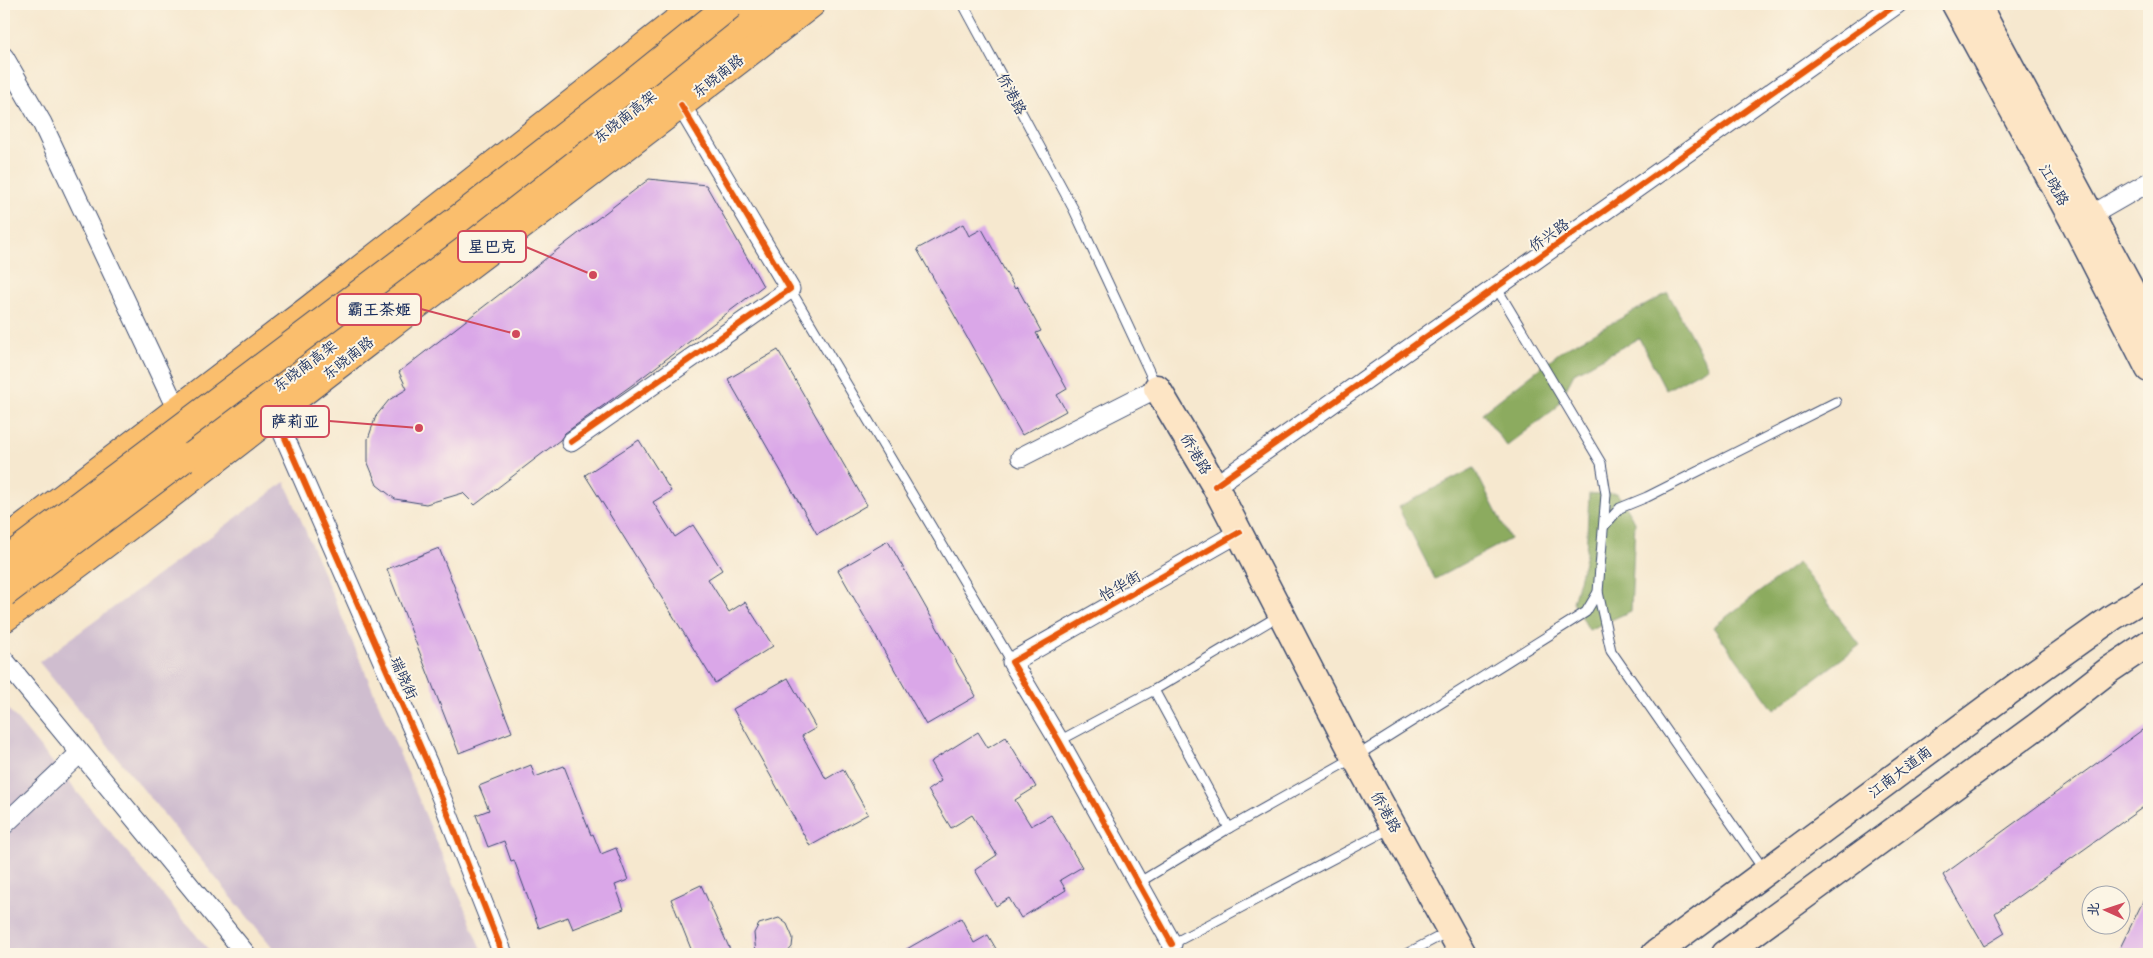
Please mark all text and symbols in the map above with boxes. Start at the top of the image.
street label: 东晓南路 [689,50,747,102]
street label: 侨港路 [993,70,1031,118]
street label: 东晓南高架 [590,87,660,147]
street label: 江晓路 [2035,161,2073,209]
street label: 侨兴路 [1525,215,1573,255]
callout: 星巴克 [458,231,526,262]
text: 星巴克 [468,237,516,256]
callout: 霸王茶姬 [337,294,421,325]
text: 霸王茶姬 [347,300,411,319]
street label: 东晓南路 [319,332,377,384]
street label: 东晓南高架 [270,336,340,396]
callout: 萨莉亚 [261,406,329,437]
text: 萨莉亚 [271,412,319,431]
street label: 侨港路 [1177,430,1215,478]
street label: 怡华街 [1096,567,1144,605]
street label: 瑞晓街 [387,654,421,702]
street label: 江南大道南 [1865,742,1935,802]
street label: 侨港路 [1367,788,1405,836]
north arrow [2080,886,2130,936]
text: 北 [2085,902,2102,917]

